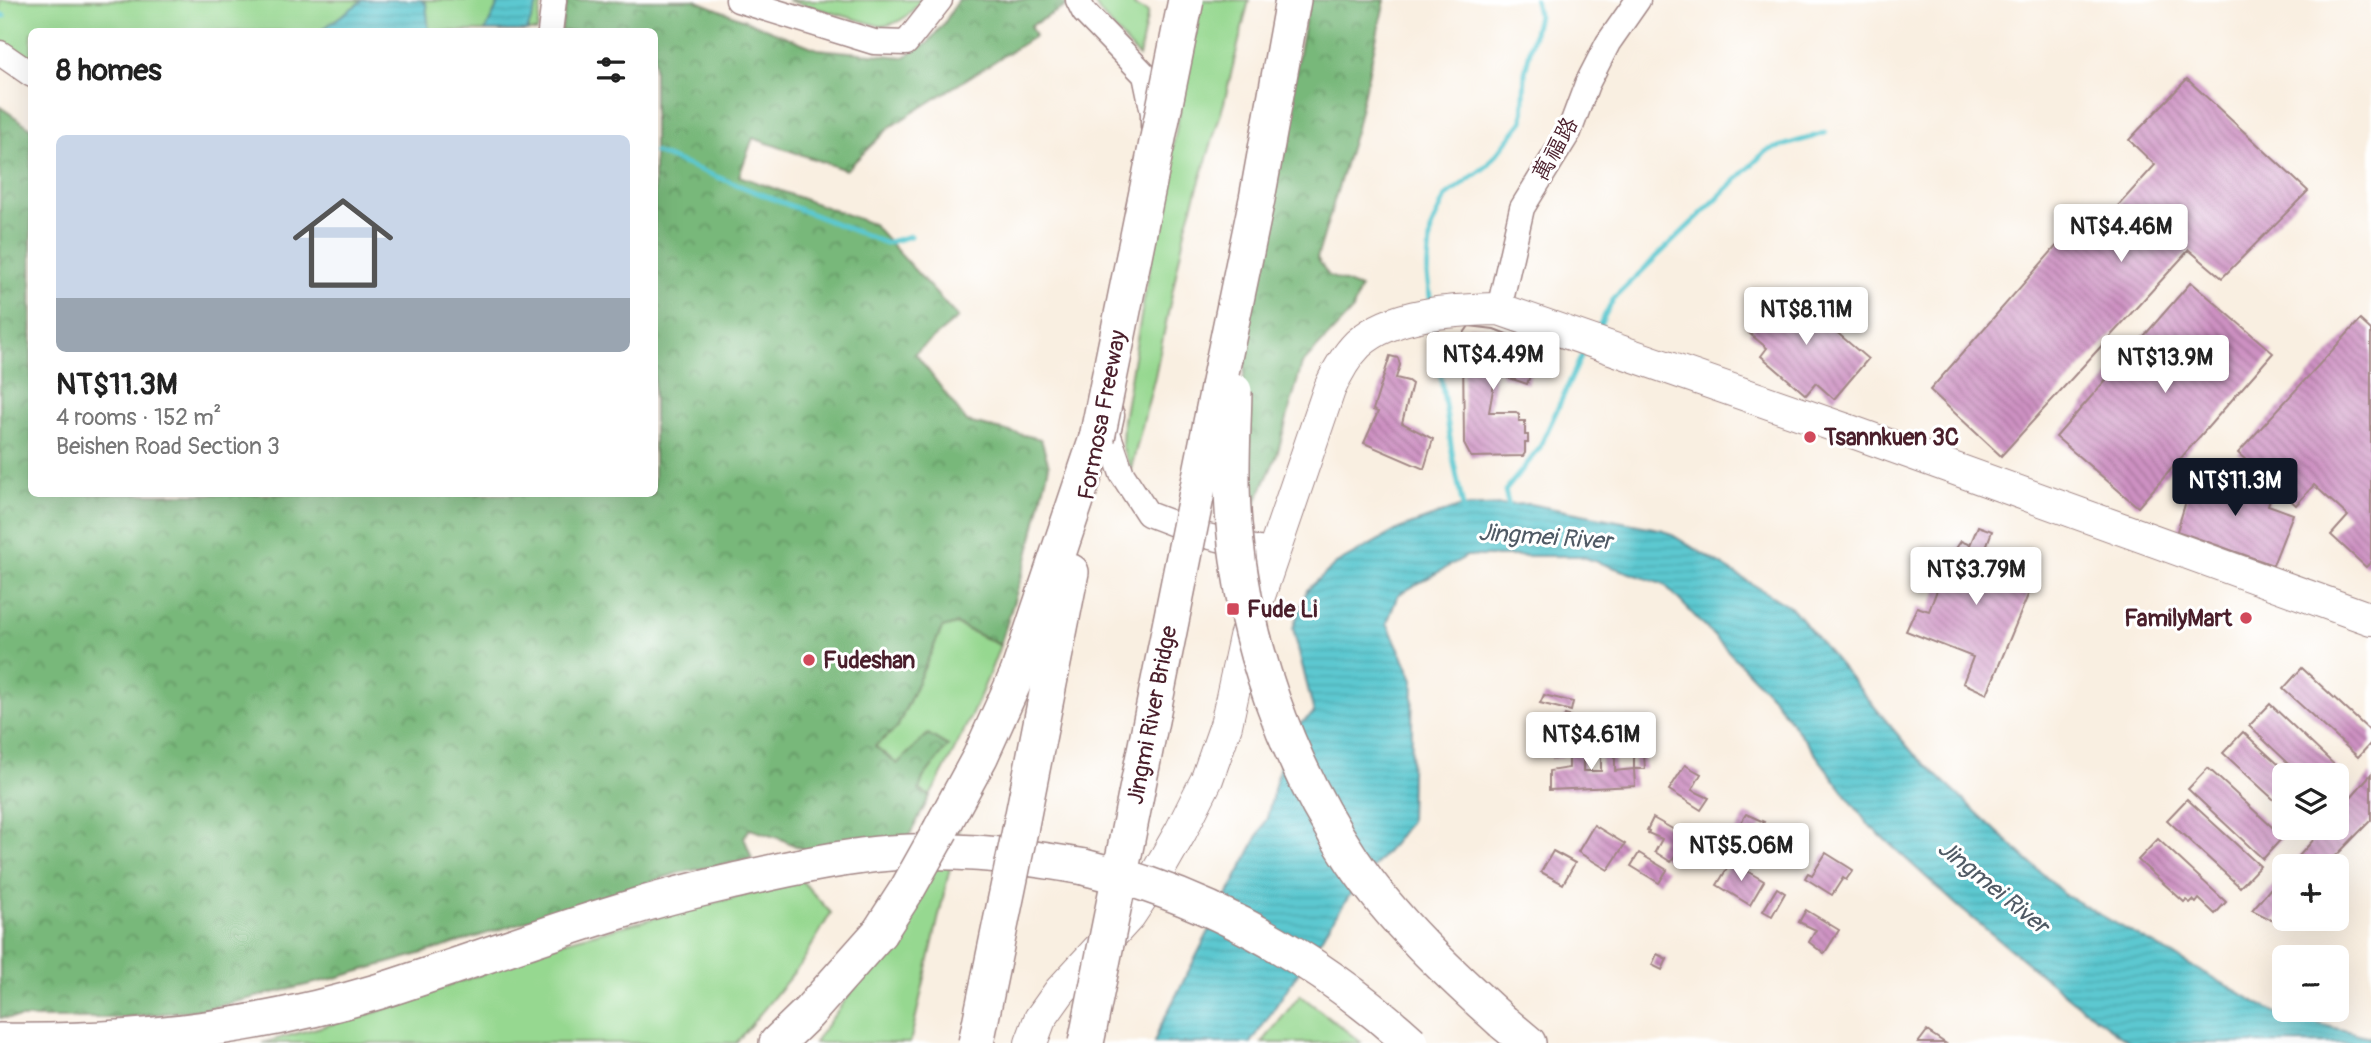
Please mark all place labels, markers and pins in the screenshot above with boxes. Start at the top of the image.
pin: NT$4.46M [2049,204,2193,264]
pin: NT$8.11M [1734,288,1878,347]
pin: NT$4.49M [1421,332,1565,392]
pin: NT$13.9M [2093,336,2237,395]
place label: Tsannkuen 3C [1823,423,1959,452]
marker: Tsannkuen 3C [1802,429,1818,445]
pin: NT$11.3M [2163,458,2307,518]
pin: NT$3.79M [1904,548,2048,607]
place label: Fude Li [1247,595,1317,624]
marker: Fude Li [1225,601,1241,617]
place label: FamilyMart [2124,604,2233,633]
marker: FamilyMart [2238,610,2254,626]
place label: Fudeshan [823,646,915,675]
marker: Fudeshan [801,652,817,668]
pin: NT$4.61M [1519,712,1663,772]
pin: NT$5.06M [1669,824,1813,883]

